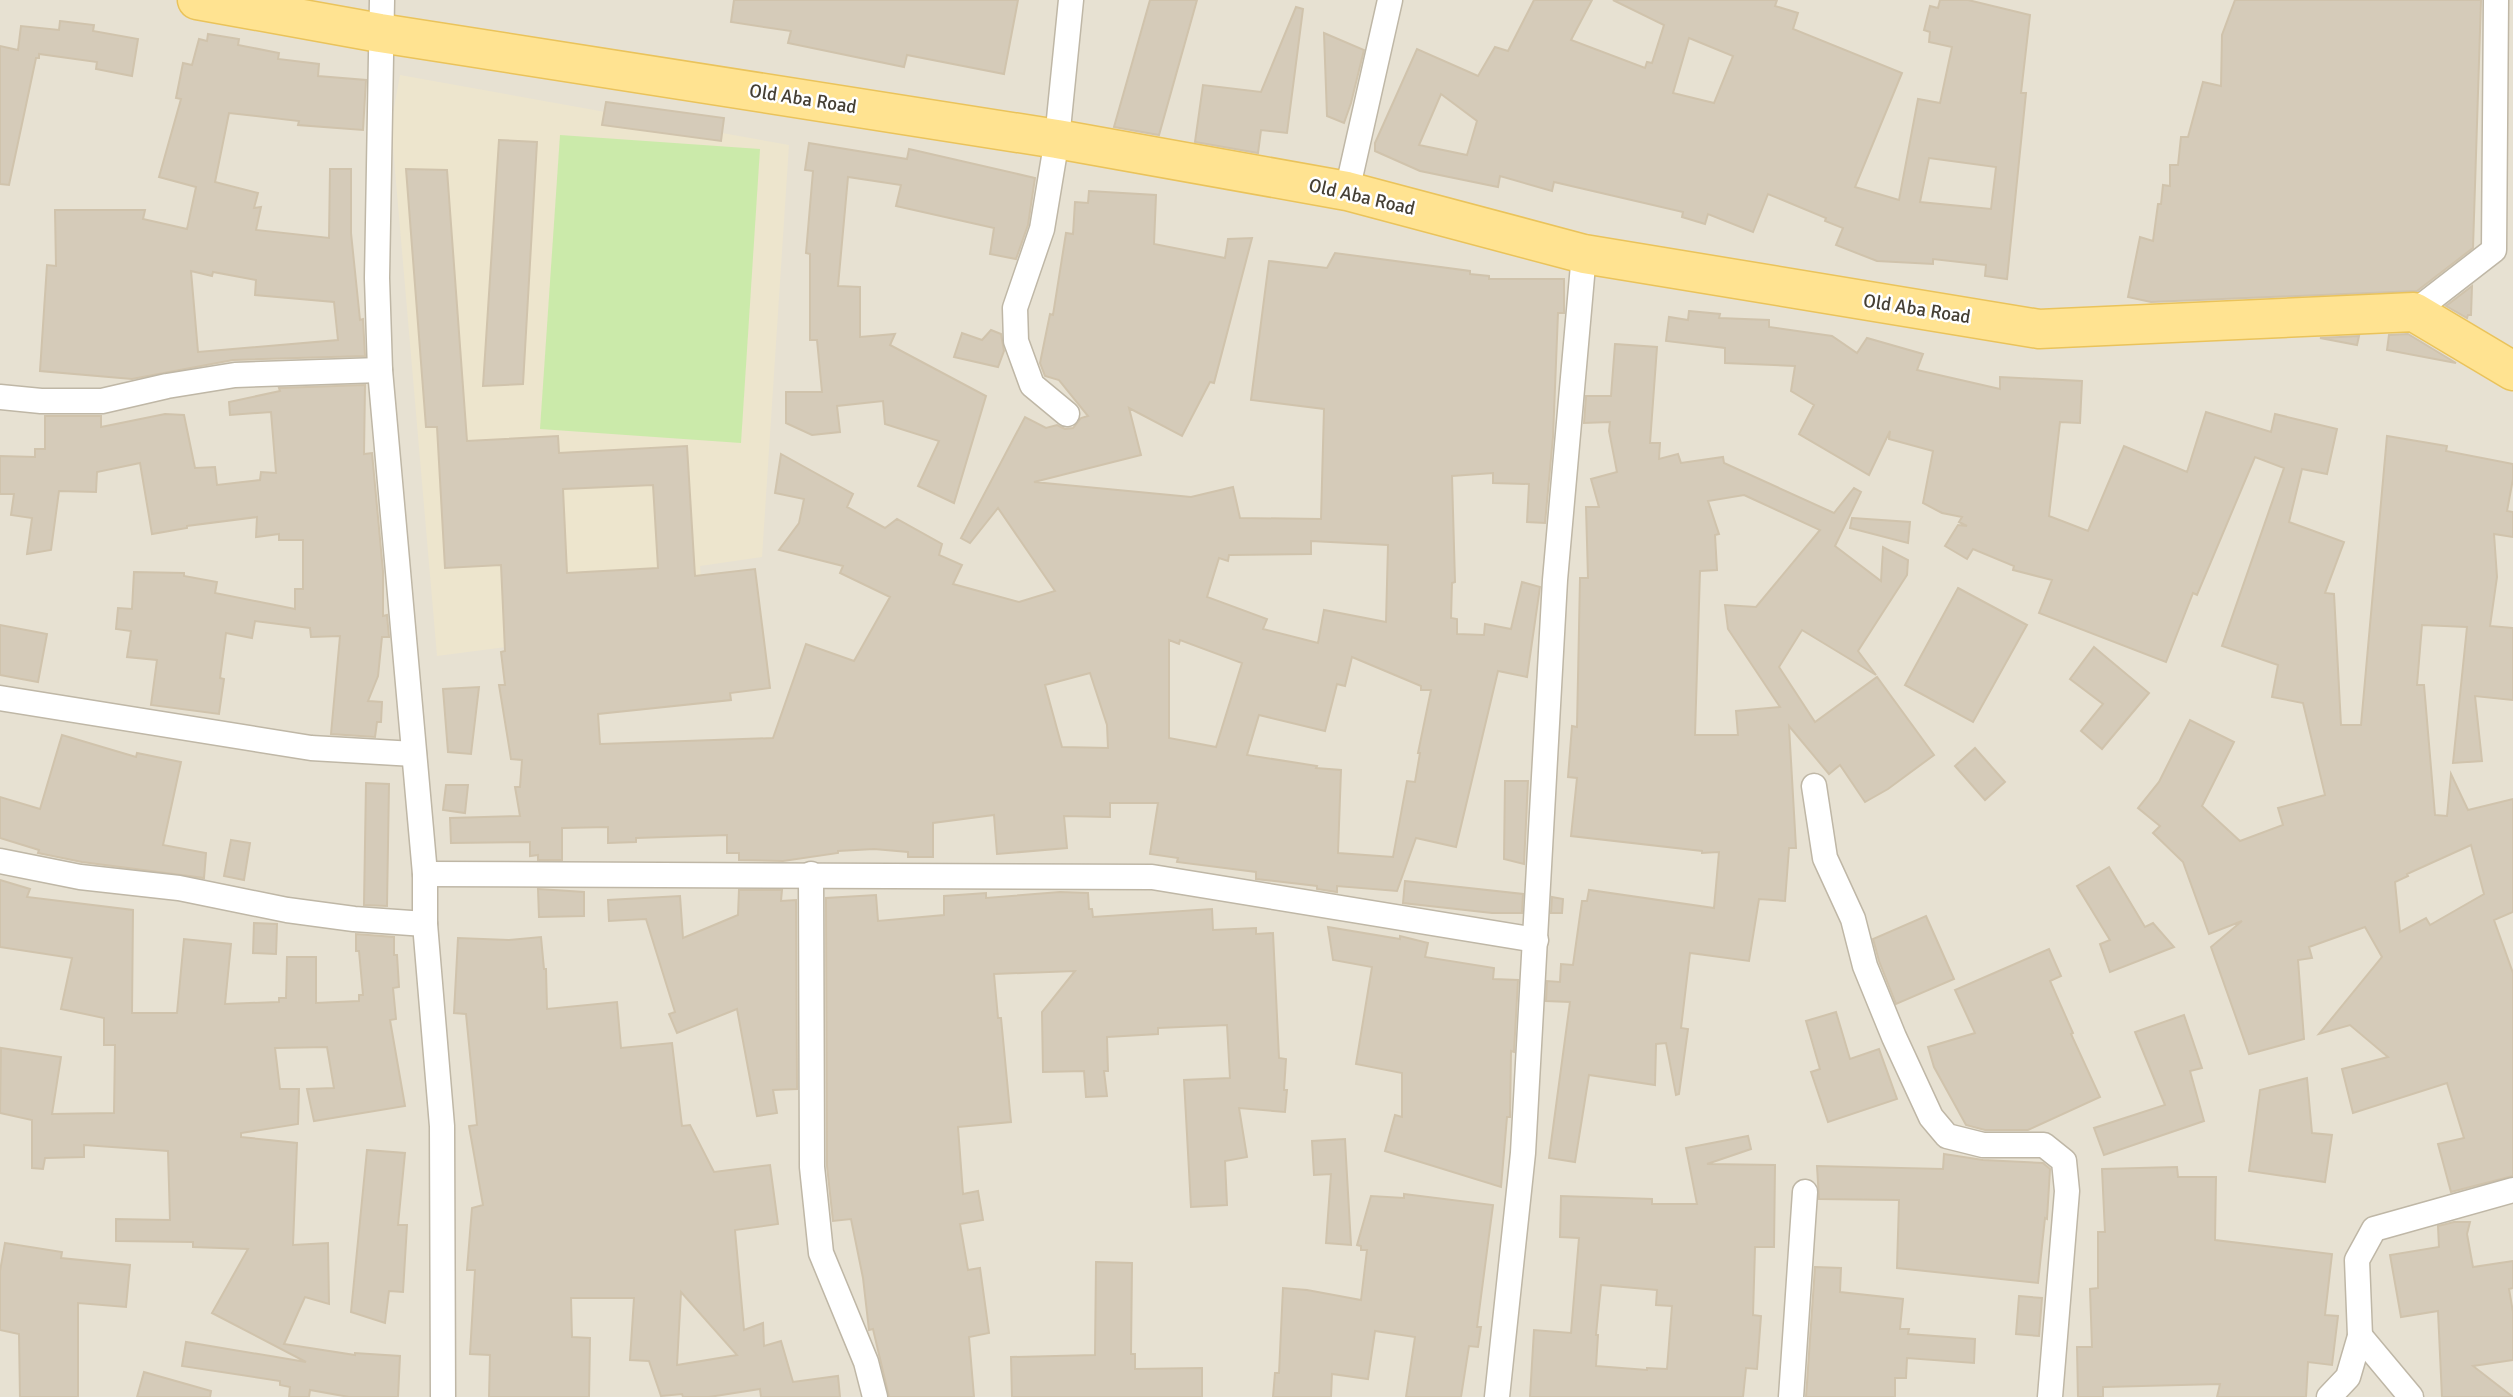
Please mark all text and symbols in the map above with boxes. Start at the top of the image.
street label: Old Aba Road [748,79,858,119]
street label: Old Aba Road [1307,173,1417,221]
street label: Old Aba Road [1862,289,1972,329]

